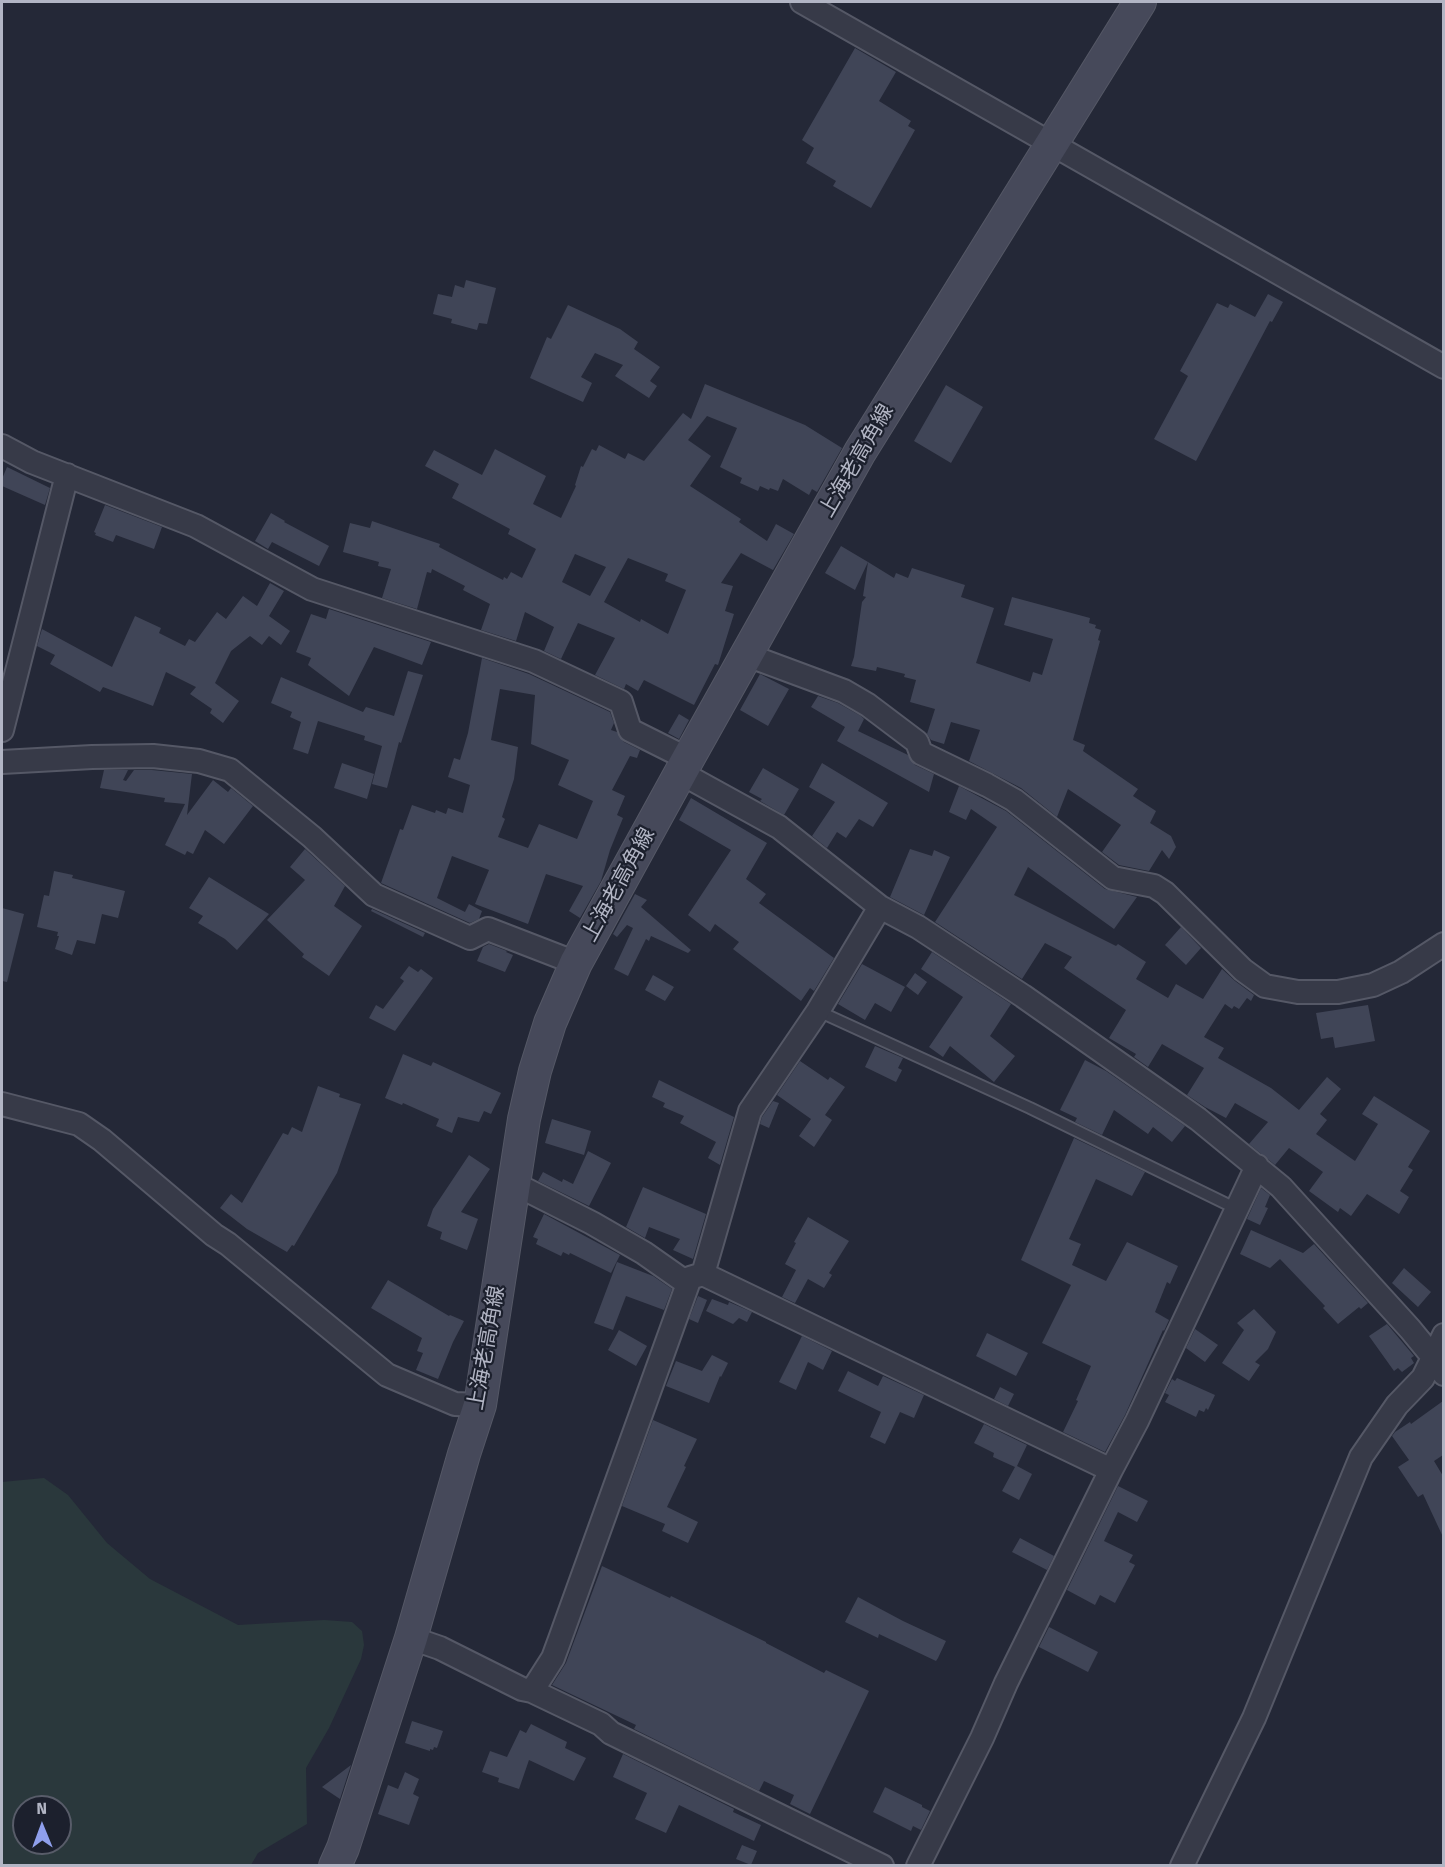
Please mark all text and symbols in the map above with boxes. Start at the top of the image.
street label: 上海老高角線 [815,400,899,522]
street label: 上海老高角線 [577,824,661,946]
street label: 上海老高角線 [464,1284,510,1412]
north arrow [12,1795,72,1855]
text: N [36,1799,47,1818]

